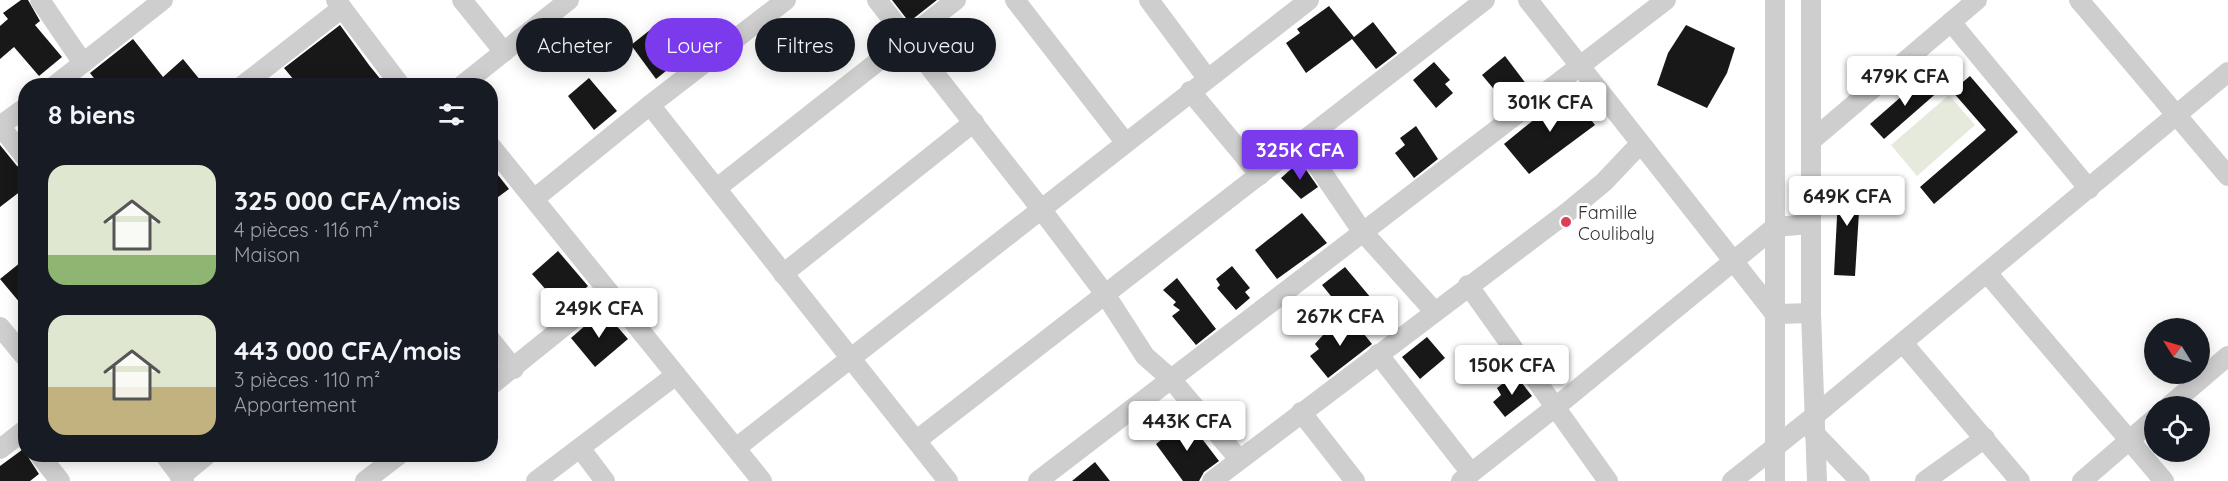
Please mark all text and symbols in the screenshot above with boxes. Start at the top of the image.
chip: Acheter [516,18,633,72]
chip: Louer [645,18,743,72]
chip: Filtres [755,18,855,72]
chip: Nouveau [867,18,996,72]
pin: 479K CFA [1843,56,1967,107]
text: 479K CFA [1861,63,1949,88]
pin: 301K CFA [1488,82,1612,133]
text: 301K CFA [1507,89,1593,114]
text: 8 biens [48,98,135,131]
icon: filters [435,98,468,131]
pin: 325K CFA [1238,130,1362,181]
text: 325K CFA [1256,137,1344,162]
pin: 649K CFA [1785,176,1909,227]
text: 649K CFA [1803,183,1891,208]
text: 325 000 CFA/mois [234,184,461,217]
icon: home [96,189,168,261]
place label: Famille Coulibaly [1578,201,1655,245]
marker: Famille Coulibaly [1559,215,1573,229]
text: 4 pièces · 116 m² [234,217,379,242]
text: Maison [234,242,300,267]
pin: 249K CFA [537,288,661,339]
text: 249K CFA [555,295,643,320]
pin: 267K CFA [1278,296,1402,347]
text: 267K CFA [1296,303,1384,328]
north arrow [2144,318,2210,384]
map controls [2144,318,2210,462]
text: 443 000 CFA/mois [234,334,461,367]
icon: home [96,339,168,411]
pin: 150K CFA [1450,345,1574,396]
text: 150K CFA [1469,352,1555,377]
text: 3 pièces · 110 m² [234,367,380,392]
text: Appartement [234,392,357,417]
button: locate [2144,396,2210,462]
pin: 443K CFA [1125,401,1249,452]
text: 443K CFA [1143,408,1231,433]

